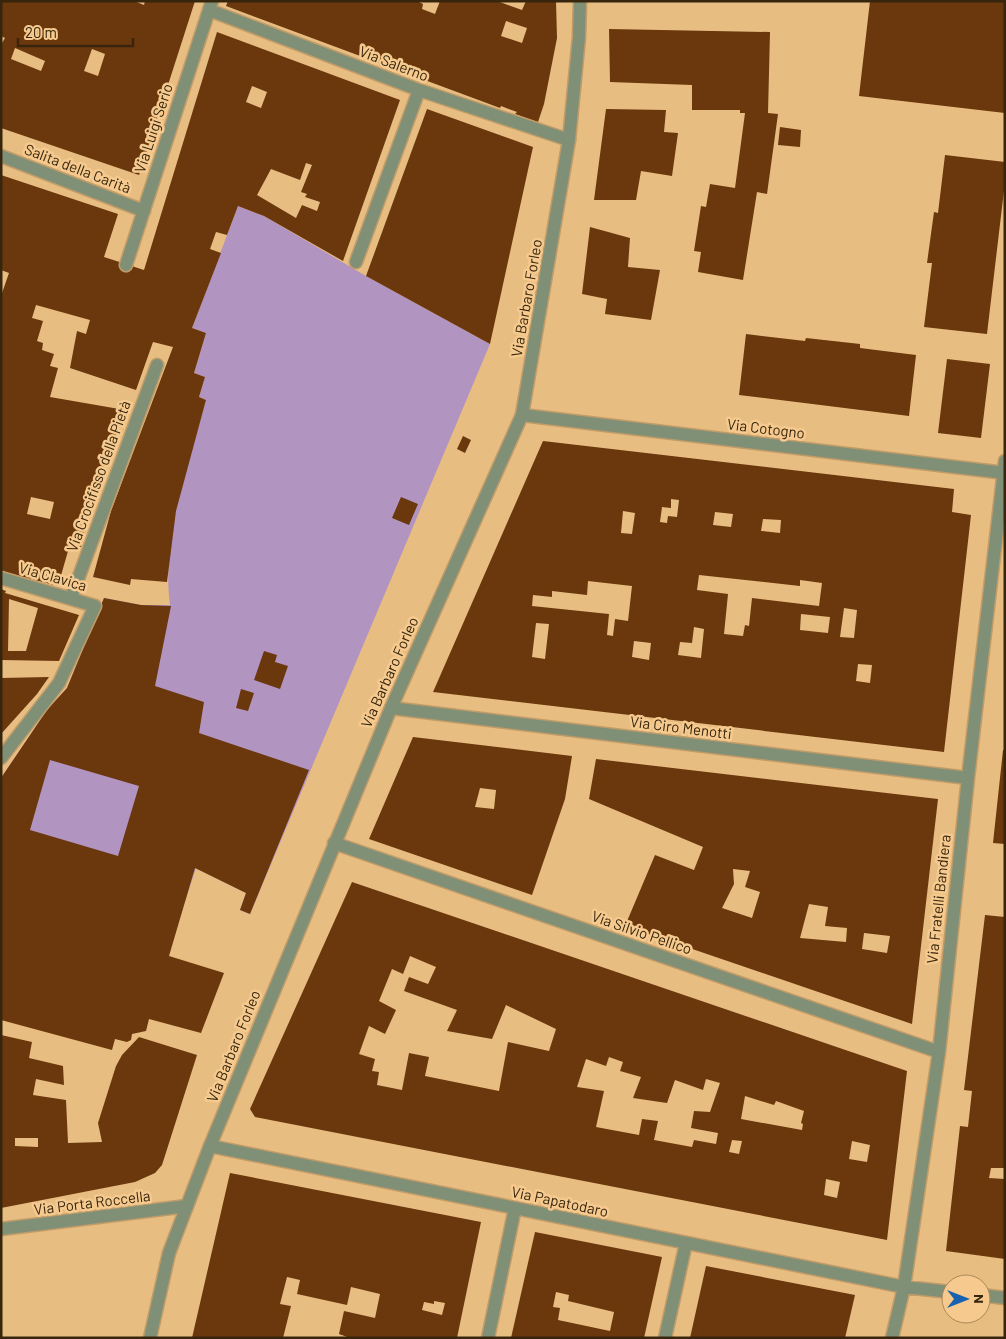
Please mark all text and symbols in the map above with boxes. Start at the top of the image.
scale bar [18,15,132,47]
text: 20 m [25,23,57,41]
street label: Via Salerno [357,42,431,84]
street label: Via Luigi Serio [130,81,176,175]
street label: Salita della Carità [22,139,134,197]
street label: Via Barbaro Forleo [507,238,545,358]
street label: Via Crocifisso della Pietà [62,398,134,554]
street label: Via Cotogno [726,414,806,442]
street label: Via Clavica [17,558,89,594]
street label: Via Barbaro Forleo [357,614,421,730]
street label: Via Ciro Menotti [629,712,733,742]
street label: Via Fratelli Bandiera [922,834,954,964]
street label: Via Silvio Pellico [590,906,694,958]
street label: Via Barbaro Forleo [202,987,264,1105]
street label: Via Papatodaro [510,1182,610,1220]
street label: Via Porta Roccella [33,1186,151,1218]
north arrow [941,1274,991,1324]
text: N [971,1294,988,1304]

